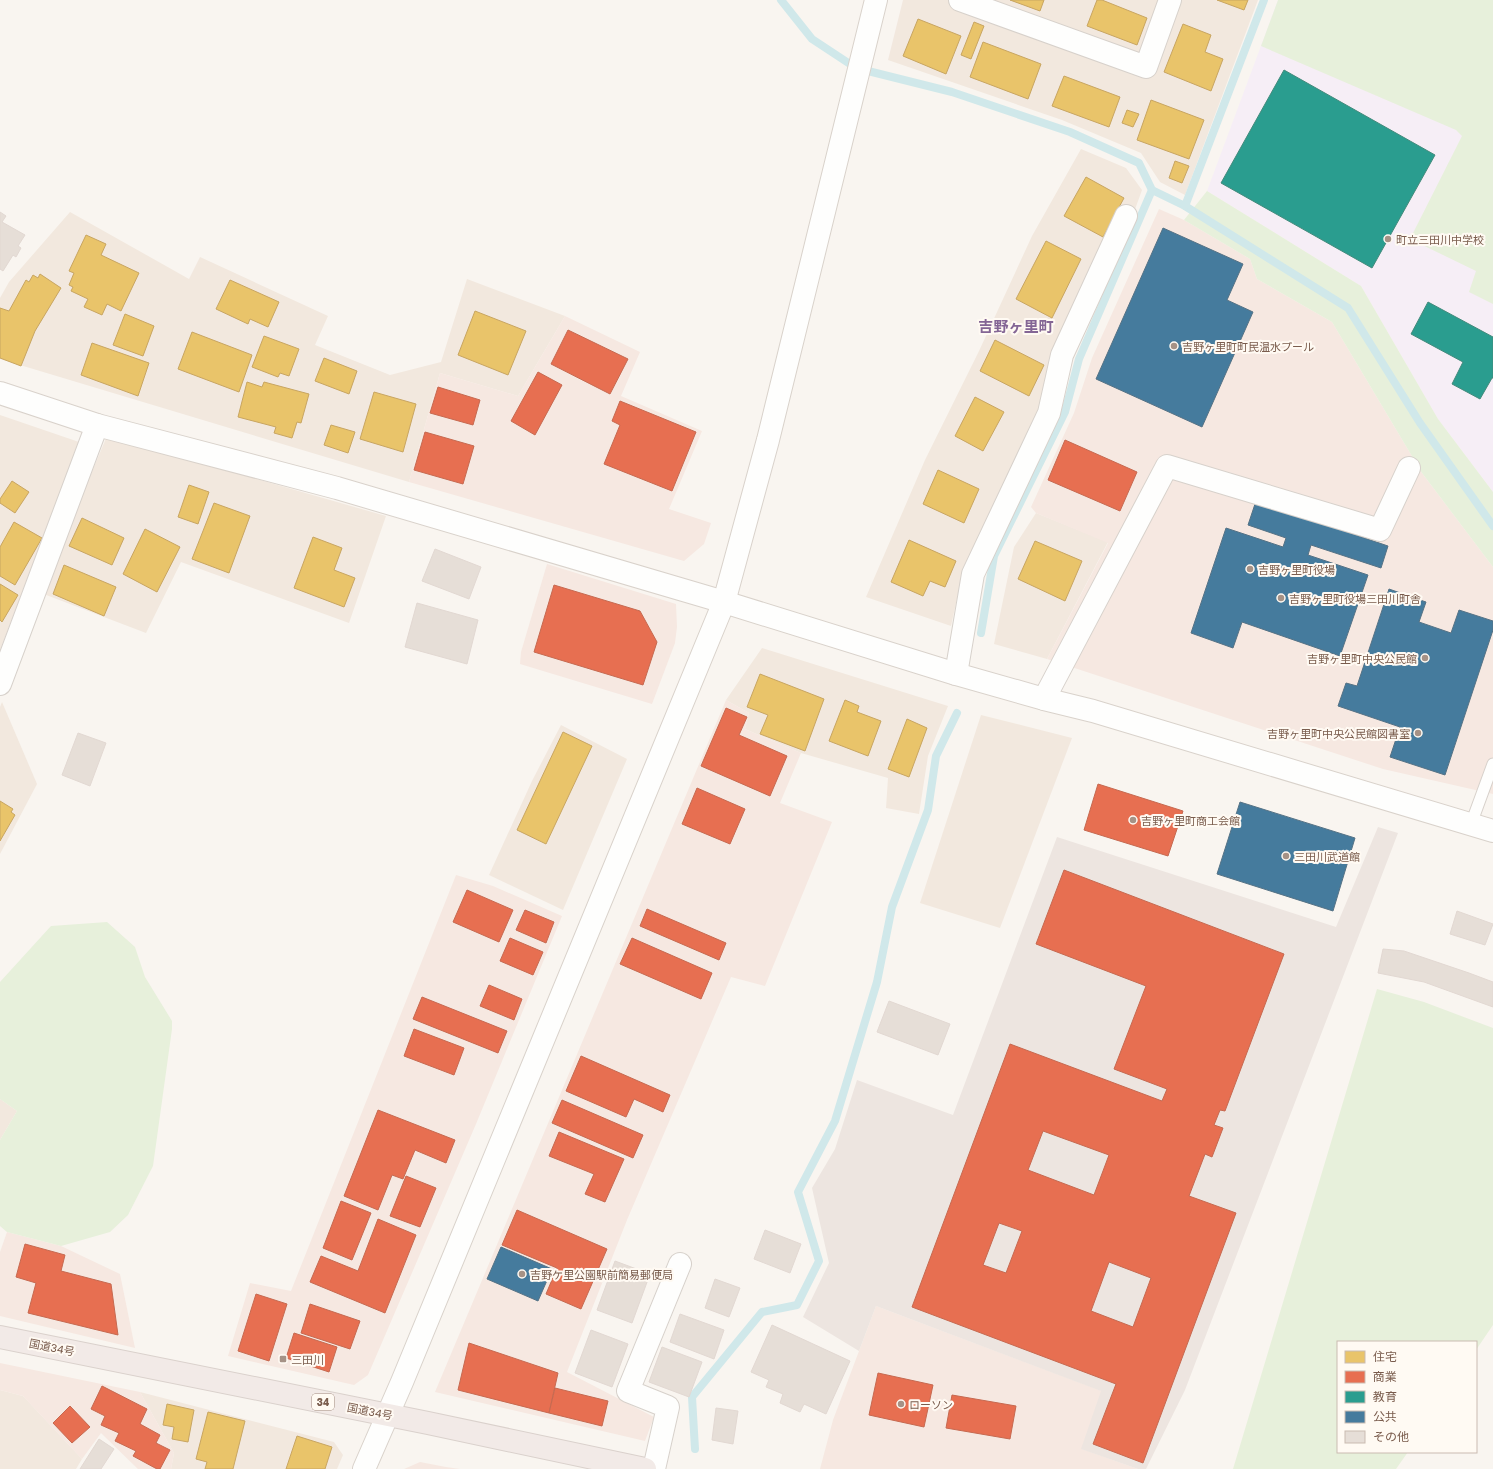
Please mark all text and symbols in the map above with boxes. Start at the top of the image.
place label: 町立三田川中学校 [1396,233,1484,246]
marker: 町立三田川中学校 [1383,234,1393,244]
district label: 吉野ヶ里町 [978,317,1054,335]
place label: 吉野ヶ里町町民温水プール [1182,340,1314,353]
marker: 吉野ヶ里町町民温水プール [1169,341,1179,351]
place label: 吉野ヶ里町役場 [1258,563,1335,576]
marker: 吉野ヶ里町役場 [1245,564,1255,574]
place label: 吉野ヶ里町役場三田川町舎 [1289,592,1421,605]
marker: 吉野ヶ里町役場三田川町舎 [1276,593,1286,603]
place label: 吉野ヶ里町中央公民館 [1307,652,1417,665]
marker: 吉野ヶ里町中央公民館 [1420,653,1430,663]
place label: 吉野ヶ里町中央公民館図書室 [1267,727,1410,740]
marker: 吉野ヶ里町中央公民館図書室 [1413,728,1423,738]
place label: 吉野ヶ里町商工会館 [1141,814,1240,827]
marker: 吉野ヶ里町商工会館 [1128,815,1138,825]
place label: 三田川武道館 [1294,850,1360,863]
marker: 三田川武道館 [1281,851,1291,861]
place label: 吉野ケ里公園駅前簡易郵便局 [530,1268,673,1281]
marker: 吉野ケ里公園駅前簡易郵便局 [517,1269,527,1279]
street label: 国道34号 [28,1336,76,1358]
legend [1337,1341,1477,1453]
text: 住宅 [1373,1349,1397,1364]
place label: 三田川 [291,1353,324,1366]
marker: 三田川 [278,1354,288,1364]
text: 商業 [1373,1369,1397,1384]
text: 教育 [1373,1389,1397,1404]
road number: 34 [312,1394,334,1410]
place label: ローソン [909,1398,953,1411]
marker: ローソン [896,1399,906,1409]
street label: 国道34号 [346,1400,394,1422]
text: 公共 [1373,1409,1397,1424]
text: その他 [1373,1429,1409,1444]

